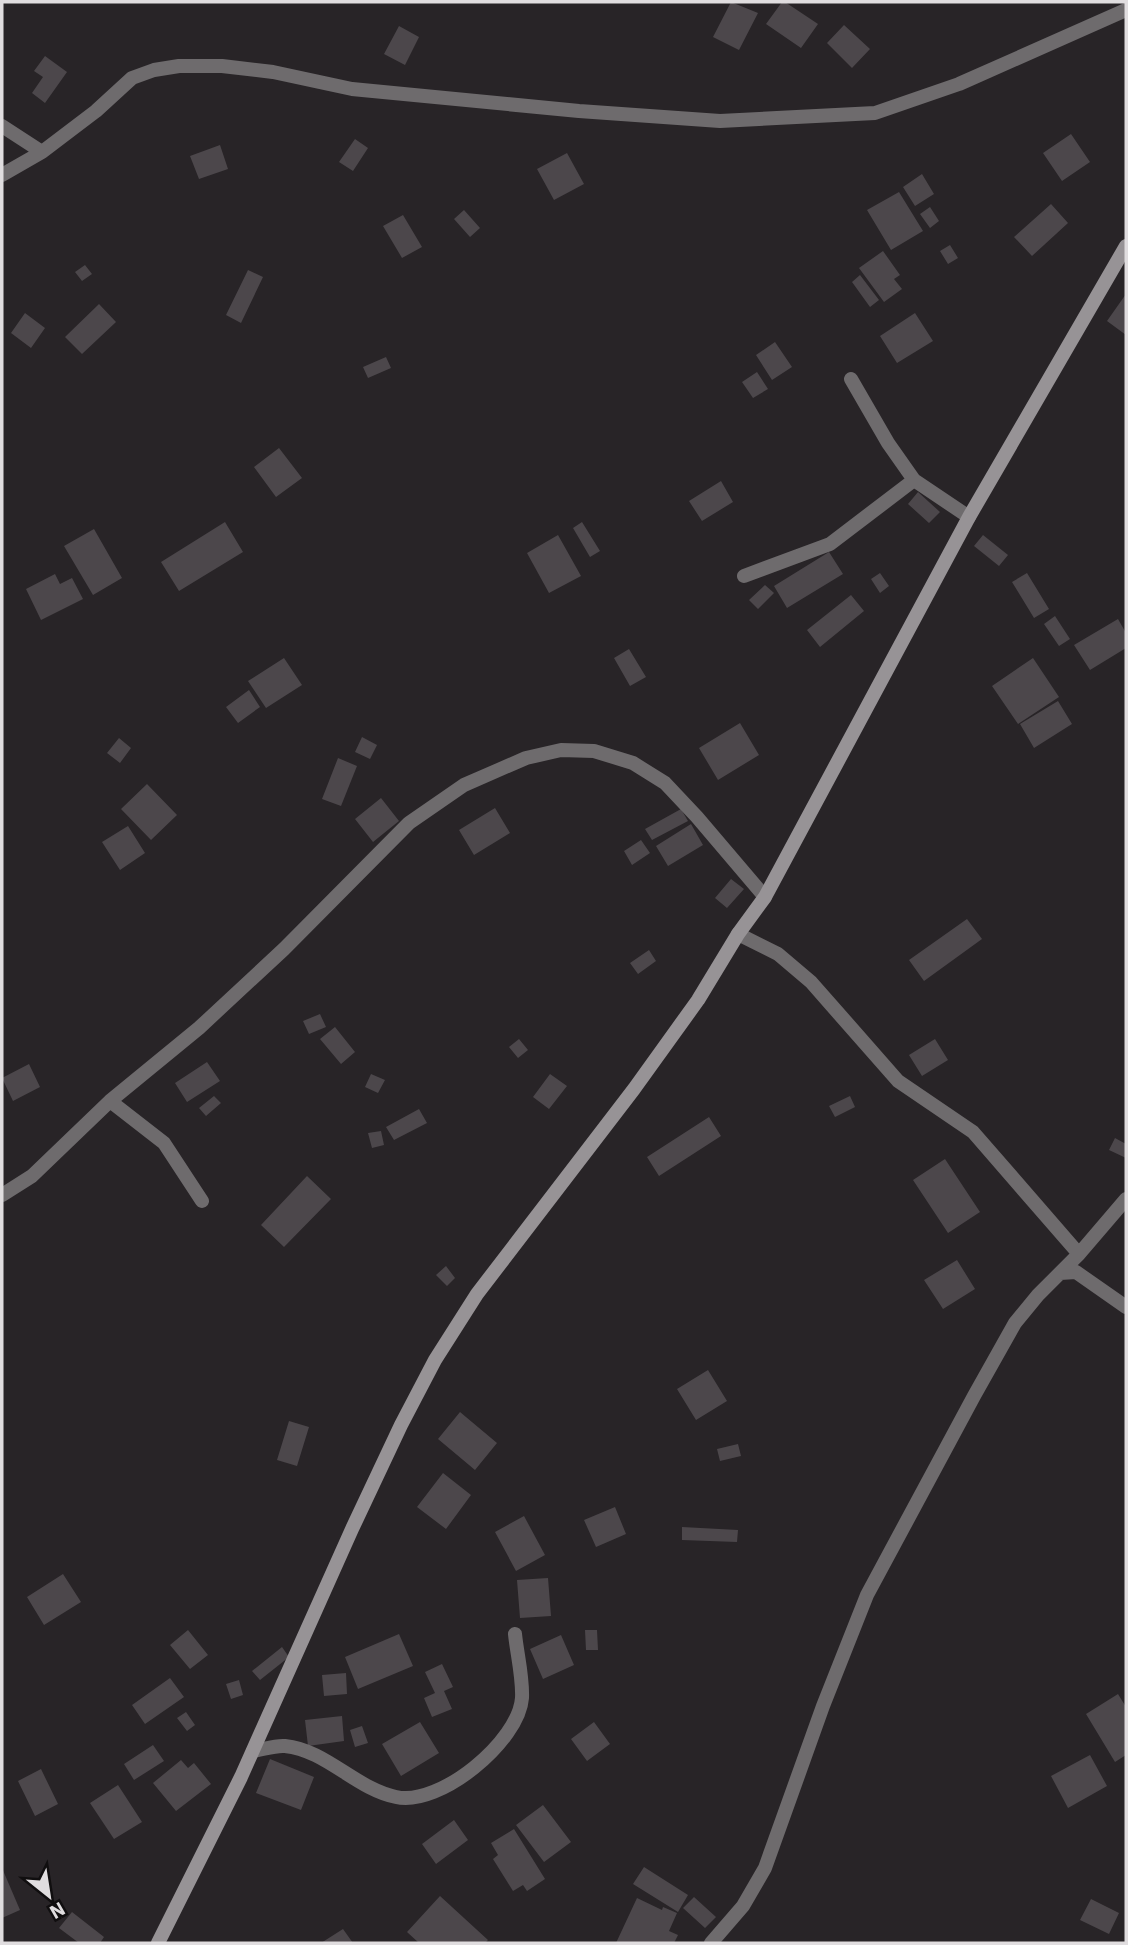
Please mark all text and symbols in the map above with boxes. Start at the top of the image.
north arrow [14,1861,84,1931]
text: N [46,1897,69,1925]

